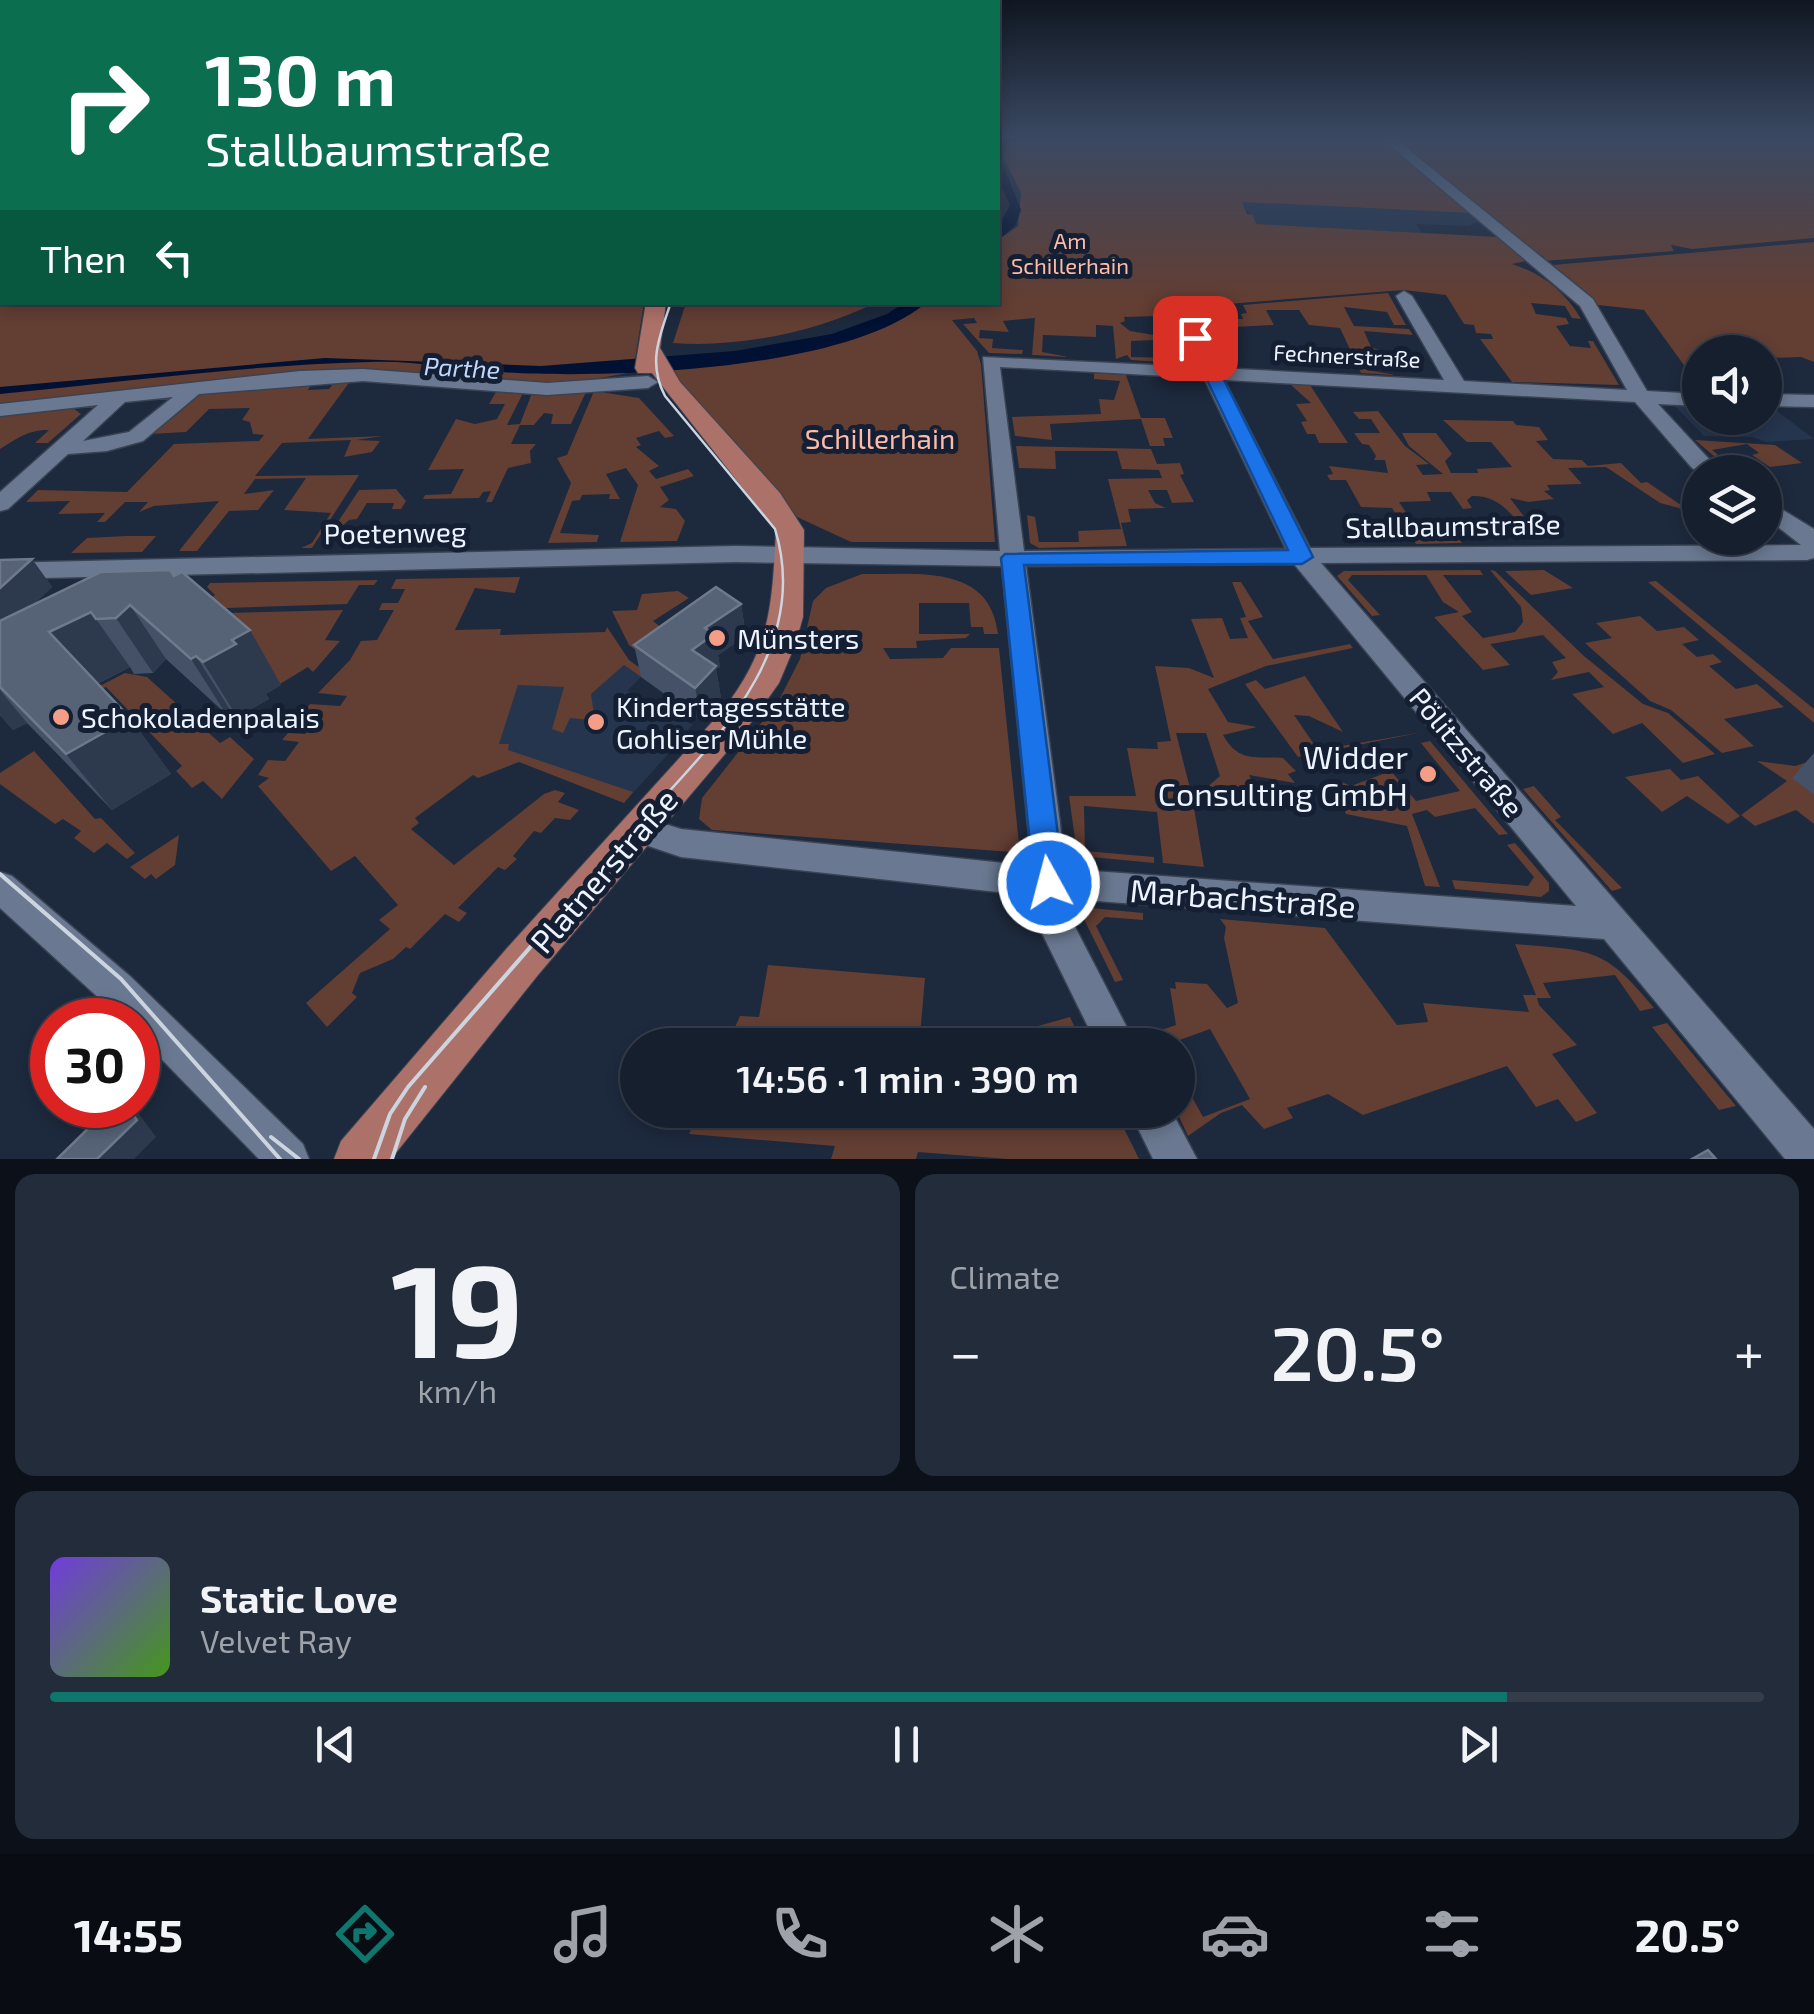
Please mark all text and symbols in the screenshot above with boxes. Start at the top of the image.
text: 130 m [205,36,396,120]
icon: right [40,40,170,170]
text: Stallbaumstraße [205,121,551,175]
park label: Am Schillerhain [1011,227,1129,278]
icon: left [147,230,202,285]
text: Then [40,235,127,281]
pin [1153,296,1238,381]
icon: arrive [1168,311,1223,366]
map controls [1682,335,1782,555]
button: sound [1682,335,1782,435]
street label: Fechnerstraße [1273,338,1421,372]
water label: Parthe [423,350,501,384]
park label: Schillerhain [805,421,955,455]
button: layers [1682,455,1782,555]
street label: Stallbaumstraße [1345,506,1561,544]
street label: Poetenweg [323,514,467,550]
place label: Münsters [737,621,859,655]
marker: Münsters [706,627,728,649]
street label: Pölitzstraße [1403,681,1531,823]
place label: Kindertagesstätte Gohliser Mühle [616,689,846,755]
place label: Schokoladenpalais [81,700,320,734]
marker: Schokoladenpalais [50,706,72,728]
marker: Kindertagesstätte Gohliser Mühle [585,711,607,733]
place label: Widder Consulting GmbH [1158,737,1408,812]
marker: Widder Consulting GmbH [1417,763,1439,785]
street label: Platnerstraße [522,780,684,960]
position arrow [997,831,1101,935]
street label: Marbachstraße [1129,870,1357,924]
speed limit sign: 30 [30,998,160,1128]
text: 14:56 · 1 min · 390 m [736,1055,1079,1101]
text: 19 [391,1228,524,1384]
text: Climate [950,1257,1060,1295]
text: 20.5° [1270,1306,1445,1396]
text: − [950,1318,982,1384]
text: + [1734,1318,1764,1384]
text: km/h [418,1371,497,1409]
text: Static Love [200,1575,398,1621]
text: Velvet Ray [200,1621,352,1659]
icon: previous [308,1717,363,1772]
icon: pause [879,1717,934,1772]
icon: next [1451,1717,1506,1772]
icon: directions [330,1899,400,1969]
icon: music [548,1899,618,1969]
icon: phone [765,1899,835,1969]
icon: climate [982,1899,1052,1969]
icon: car [1200,1899,1270,1969]
icon: filters [1417,1899,1487,1969]
text: 14:55 [74,1907,183,1961]
text: 20.5° [1634,1907,1740,1961]

